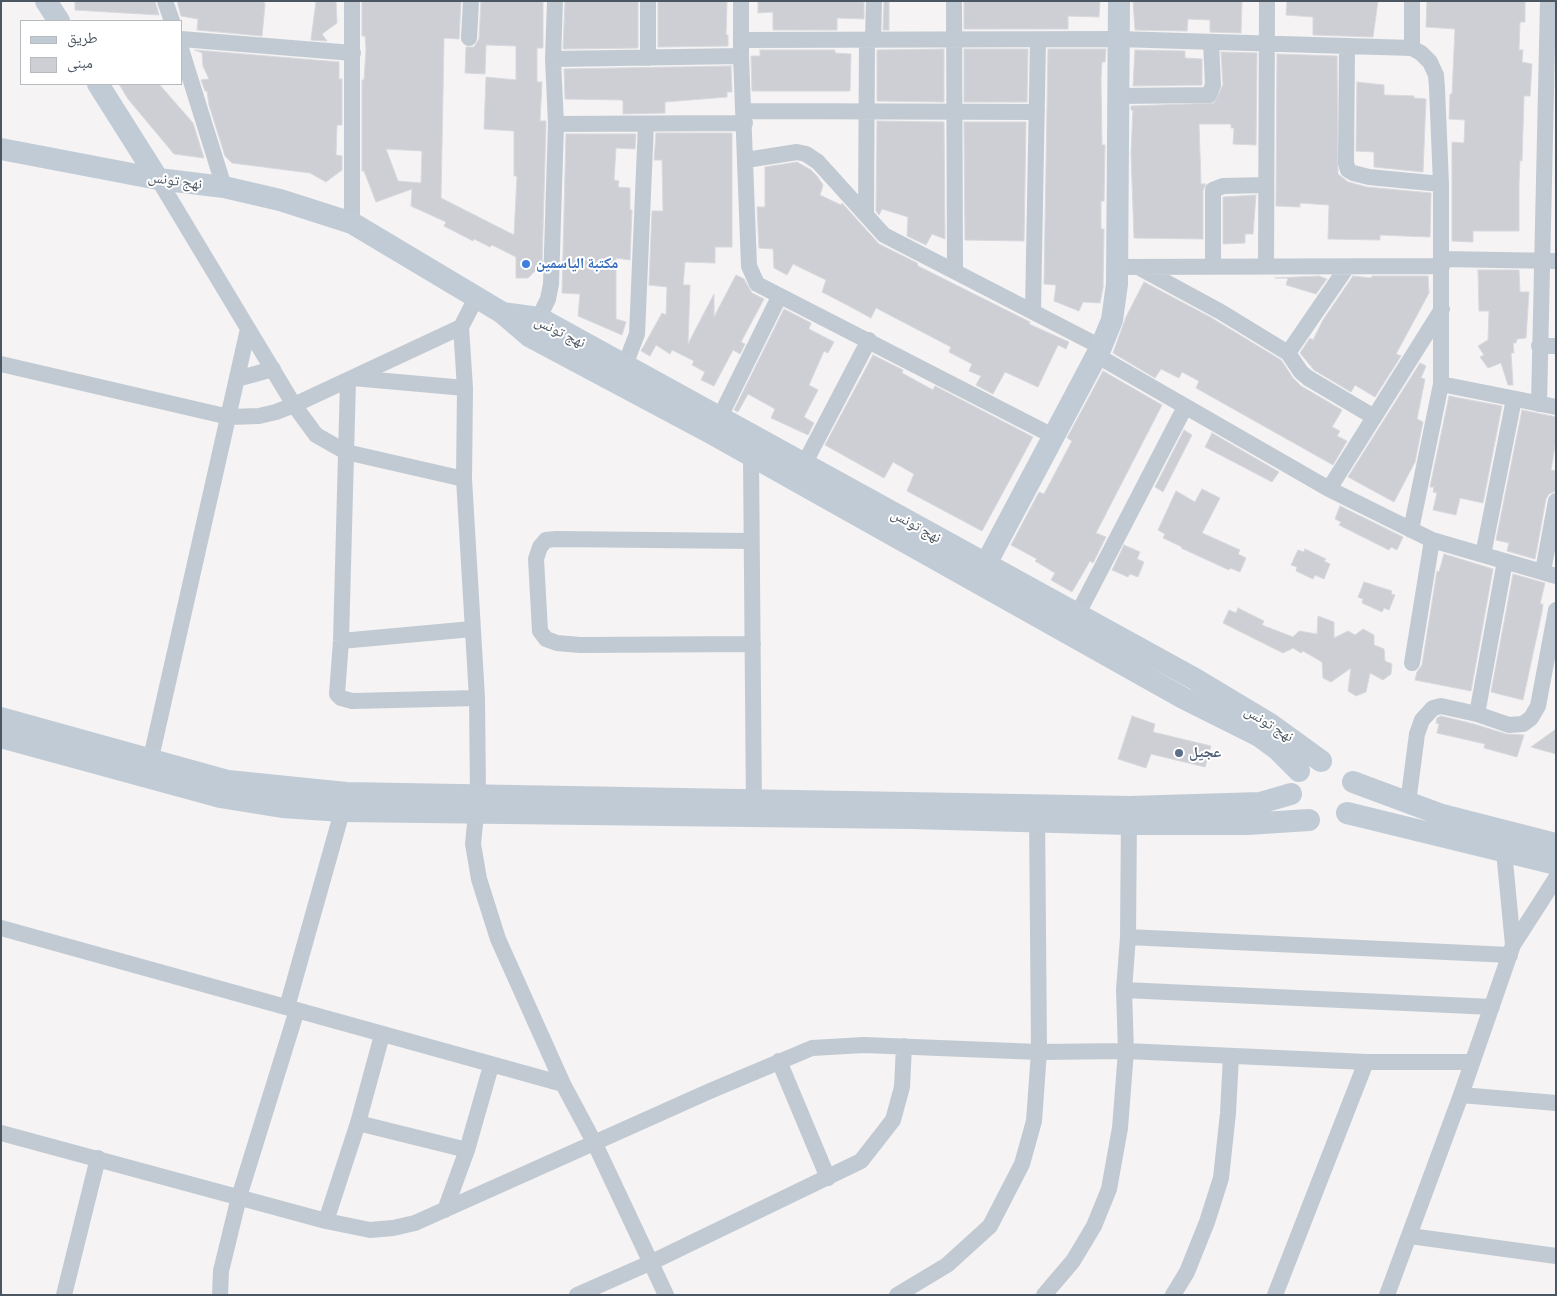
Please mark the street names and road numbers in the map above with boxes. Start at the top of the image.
street label: نهج تونس [147,168,203,194]
street label: نهج تونس [532,312,588,352]
street label: نهج تونس [888,505,944,547]
street label: نهج تونس [1241,702,1297,746]

